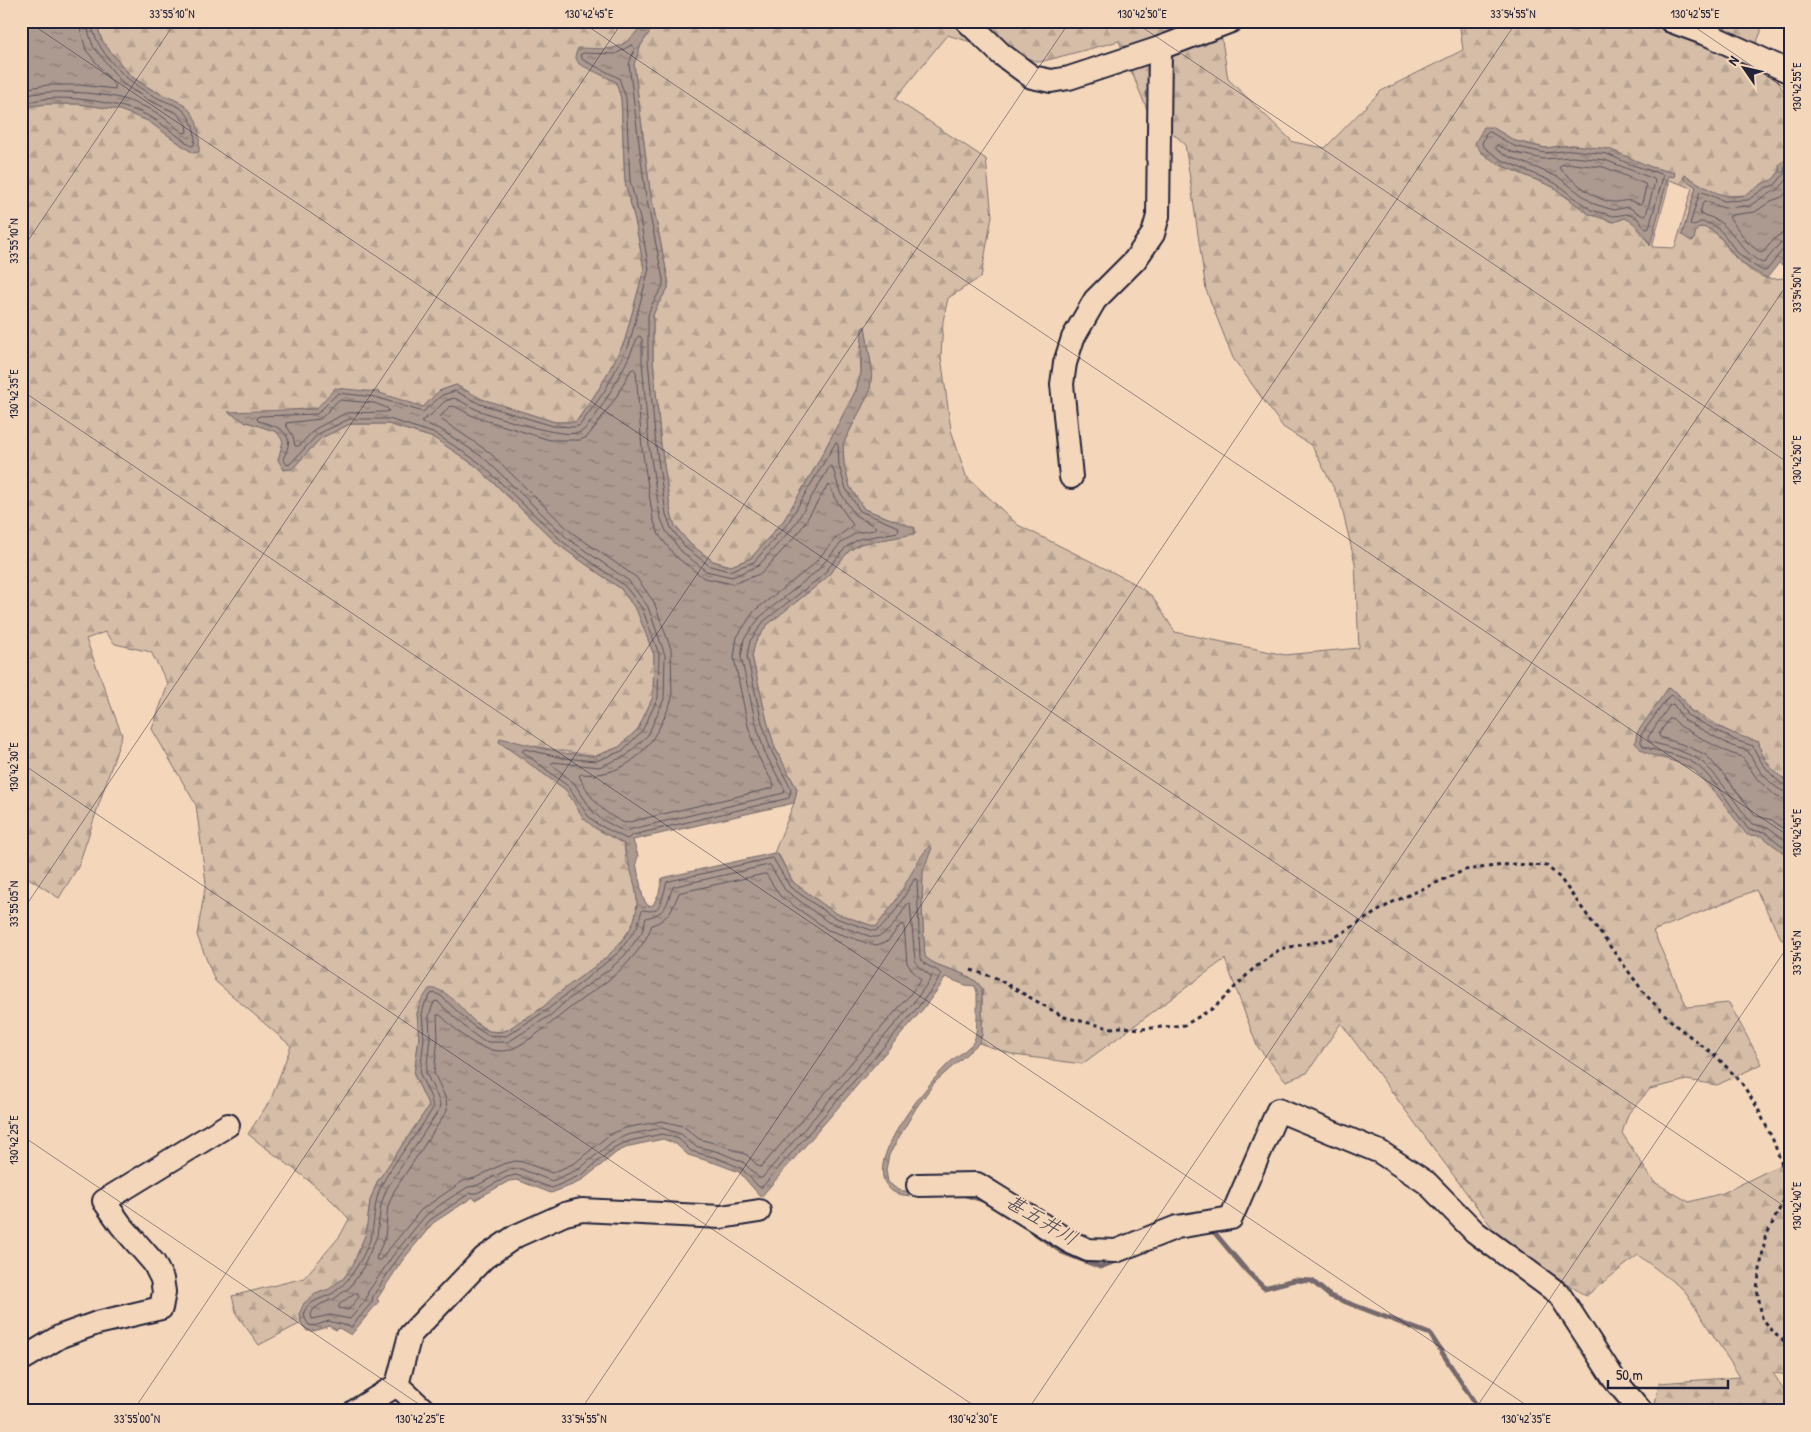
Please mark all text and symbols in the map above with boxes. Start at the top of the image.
text: 33°55'10"N [149,5,195,22]
text: 130°42'45"E [565,5,614,22]
text: 130°42'50"E [1117,5,1167,22]
text: 33°54'55"N [1490,5,1536,22]
text: 130°42'55"E [1670,5,1720,22]
north arrow [1718,42,1768,92]
text: N [1723,52,1743,69]
text: 130°42'55"E [1788,62,1805,112]
text: 33°55'10"N [5,218,22,264]
text: 33°54'50"N [1788,267,1805,313]
text: 130°42'35"E [5,369,22,419]
text: 130°42'50"E [1788,435,1805,485]
text: 130°42'30"E [5,741,22,792]
text: 130°42'45"E [1788,808,1805,857]
text: 33°55'05"N [5,881,22,927]
text: 33°54'45"N [1788,931,1805,975]
text: 130°42'25"E [5,1115,22,1165]
text: 130°42'40"E [1788,1181,1805,1230]
water label: 甚五井川 [1001,1187,1083,1251]
scale bar [1608,1357,1728,1389]
text: 50 m [1616,1364,1643,1385]
text: 33°55'00"N [114,1410,160,1427]
text: 130°42'25"E [395,1410,445,1427]
text: 33°54'55"N [561,1410,607,1427]
text: 130°42'30"E [948,1410,999,1427]
text: 130°42'35"E [1501,1410,1551,1427]

